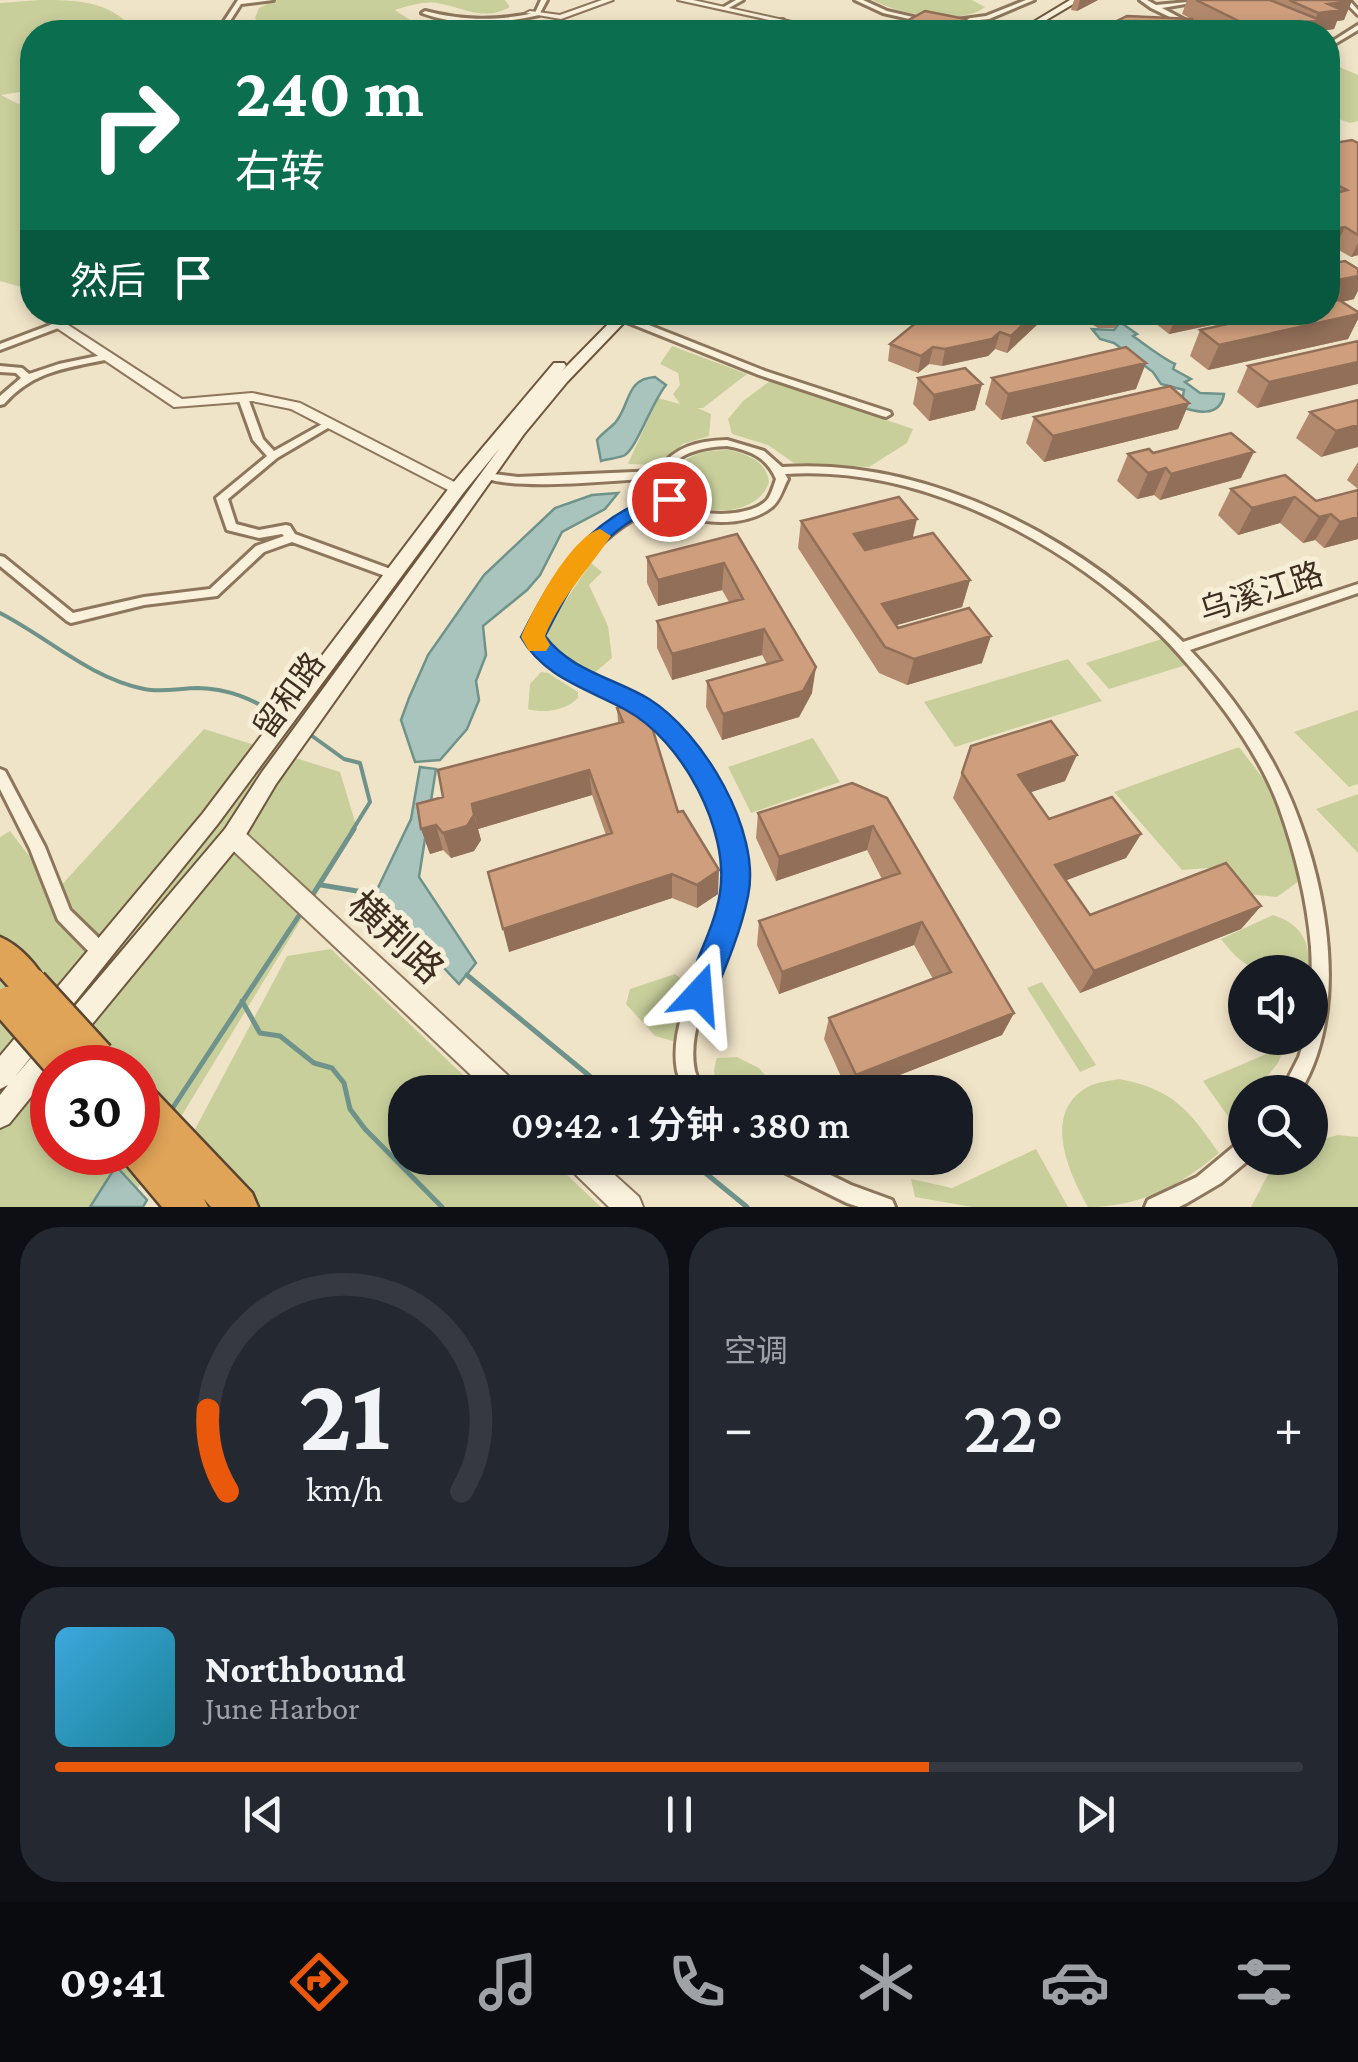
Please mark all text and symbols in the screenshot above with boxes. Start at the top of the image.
text: 240 m [235,53,424,131]
icon: right [70,60,200,190]
text: 右转 [235,147,325,197]
icon: arrive [166,250,221,305]
text: 然后 [70,260,146,302]
pin [627,457,712,542]
icon: arrive [642,472,697,527]
street label: 乌溪江路 [1195,555,1327,629]
street label: 留和路 [246,646,332,744]
street label: 横荆路 [340,883,452,991]
position arrow [647,942,751,1046]
map controls [1228,955,1328,1175]
button: sound [1228,955,1328,1055]
speed limit sign: 30 [30,1045,160,1175]
button: search [1228,1075,1328,1175]
text: 09:42 · 1 分钟 · 380 m [511,1104,850,1146]
text: 空调 [724,1333,788,1369]
text: 21 [299,1356,390,1471]
text: 22° [963,1385,1064,1468]
text: − [724,1397,753,1458]
text: + [1274,1397,1303,1458]
text: km/h [306,1469,383,1509]
text: Northbound [205,1648,406,1690]
text: June Harbor [205,1690,360,1726]
icon: previous [236,1787,291,1842]
icon: pause [652,1787,707,1842]
icon: next [1068,1787,1123,1842]
icon: directions [284,1947,354,2017]
icon: music [473,1947,543,2017]
icon: phone [662,1947,732,2017]
icon: climate [851,1947,921,2017]
icon: car [1040,1947,1110,2017]
icon: filters [1229,1947,1299,2017]
text: 09:41 [59,1957,165,2007]

